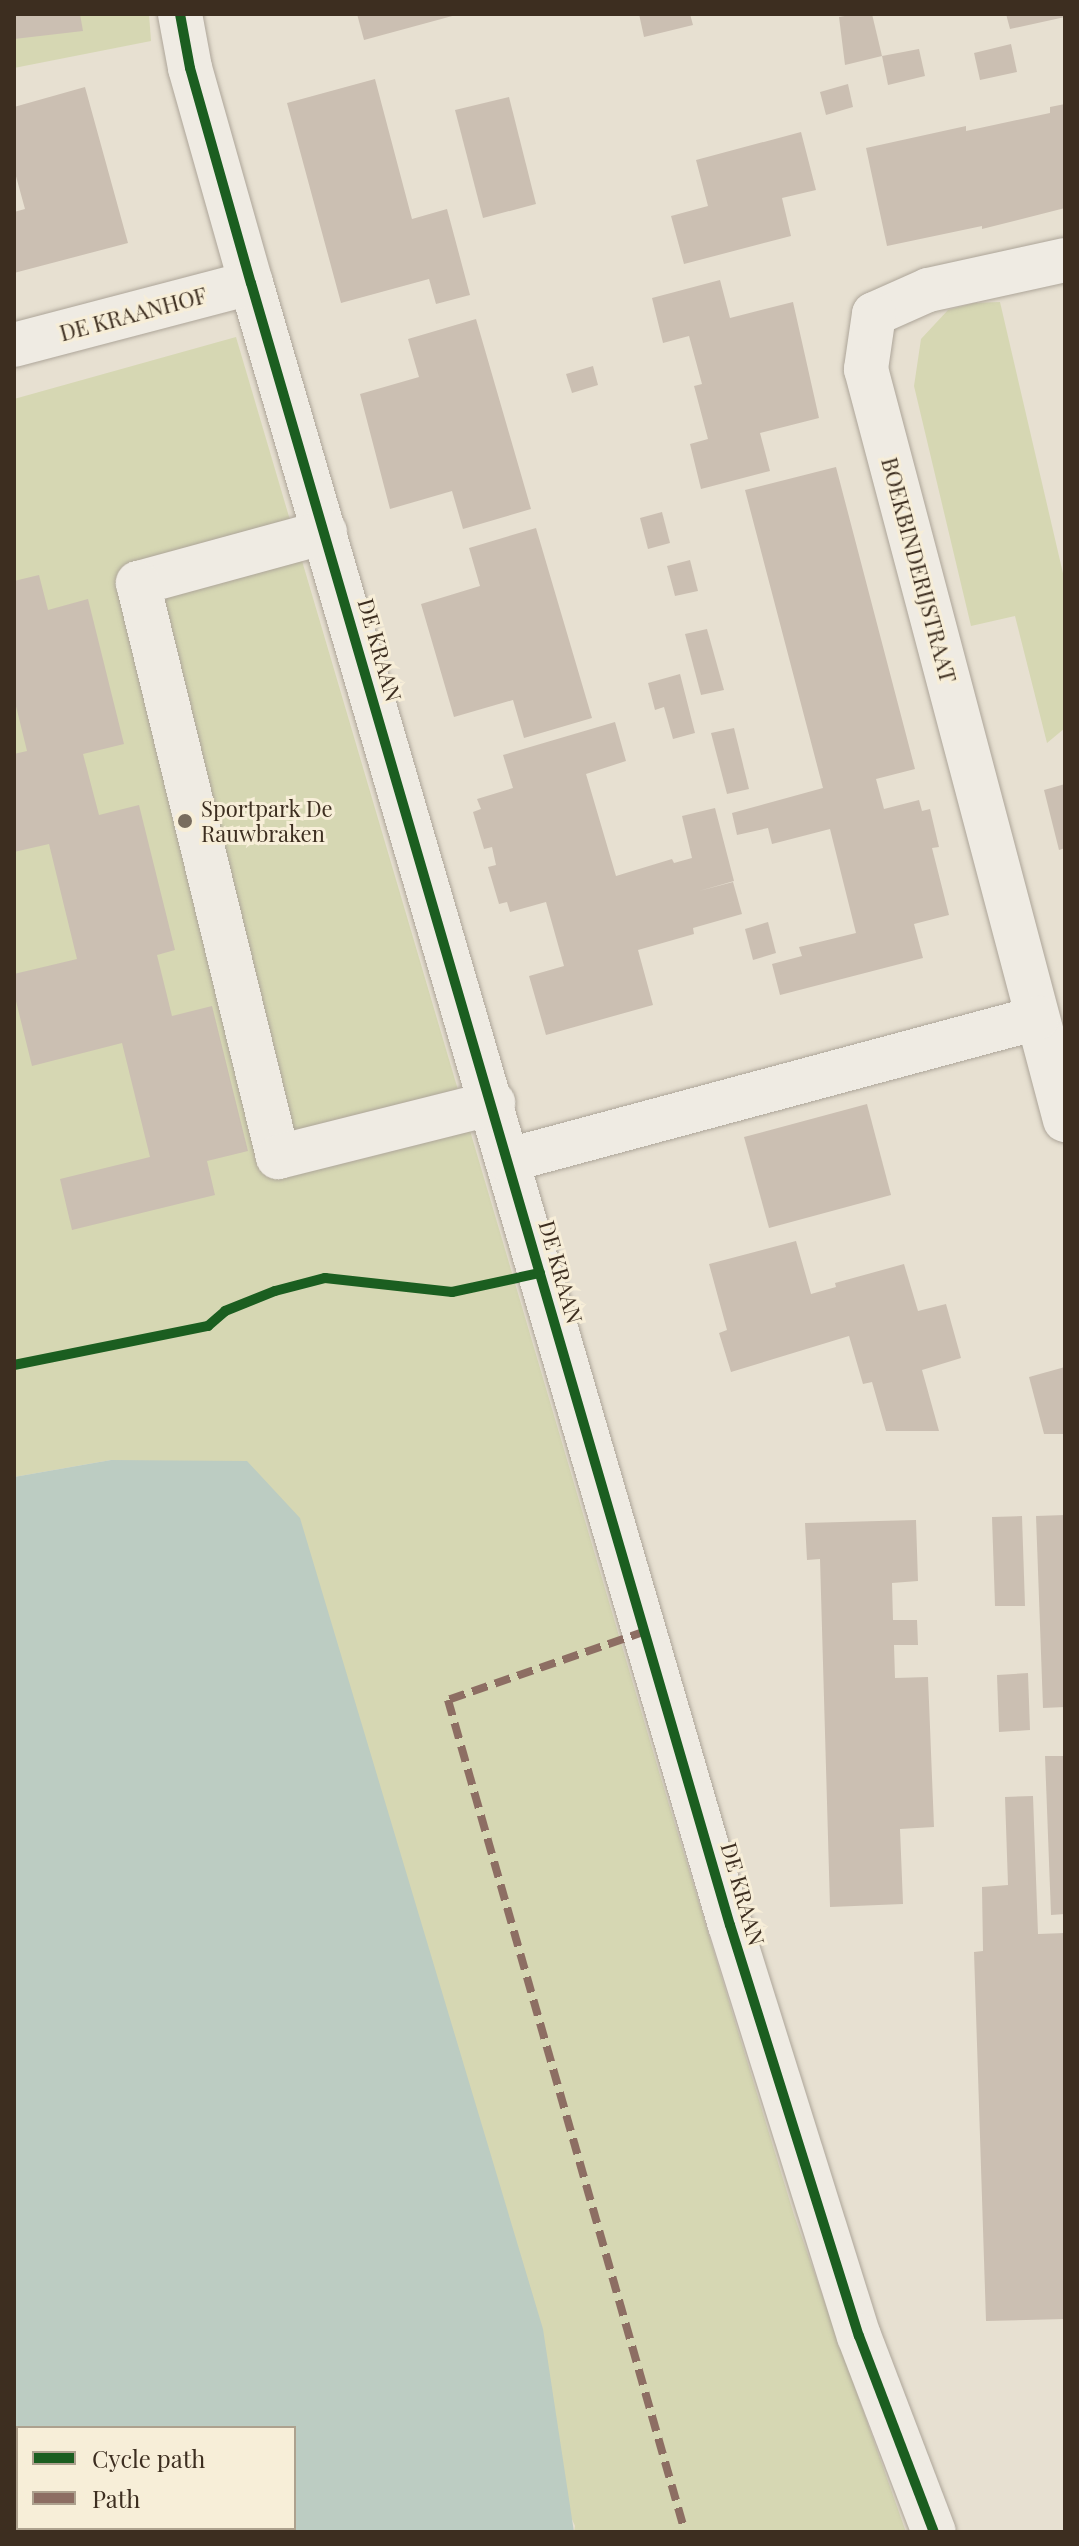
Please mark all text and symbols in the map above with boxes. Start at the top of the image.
street label: DE KRAANHOF [57,282,209,346]
street label: BOEKBINDERIJSTRAAT [876,454,962,686]
street label: DE KRAAN [353,595,407,705]
place label: Sportpark De Rauwbraken [201,795,333,846]
marker: Sportpark De Rauwbraken [176,812,194,830]
street label: DE KRAAN [534,1217,588,1327]
street label: DE KRAAN [716,1839,770,1949]
legend [16,2426,296,2530]
text: Cycle path [92,2442,205,2474]
text: Path [92,2482,140,2514]

